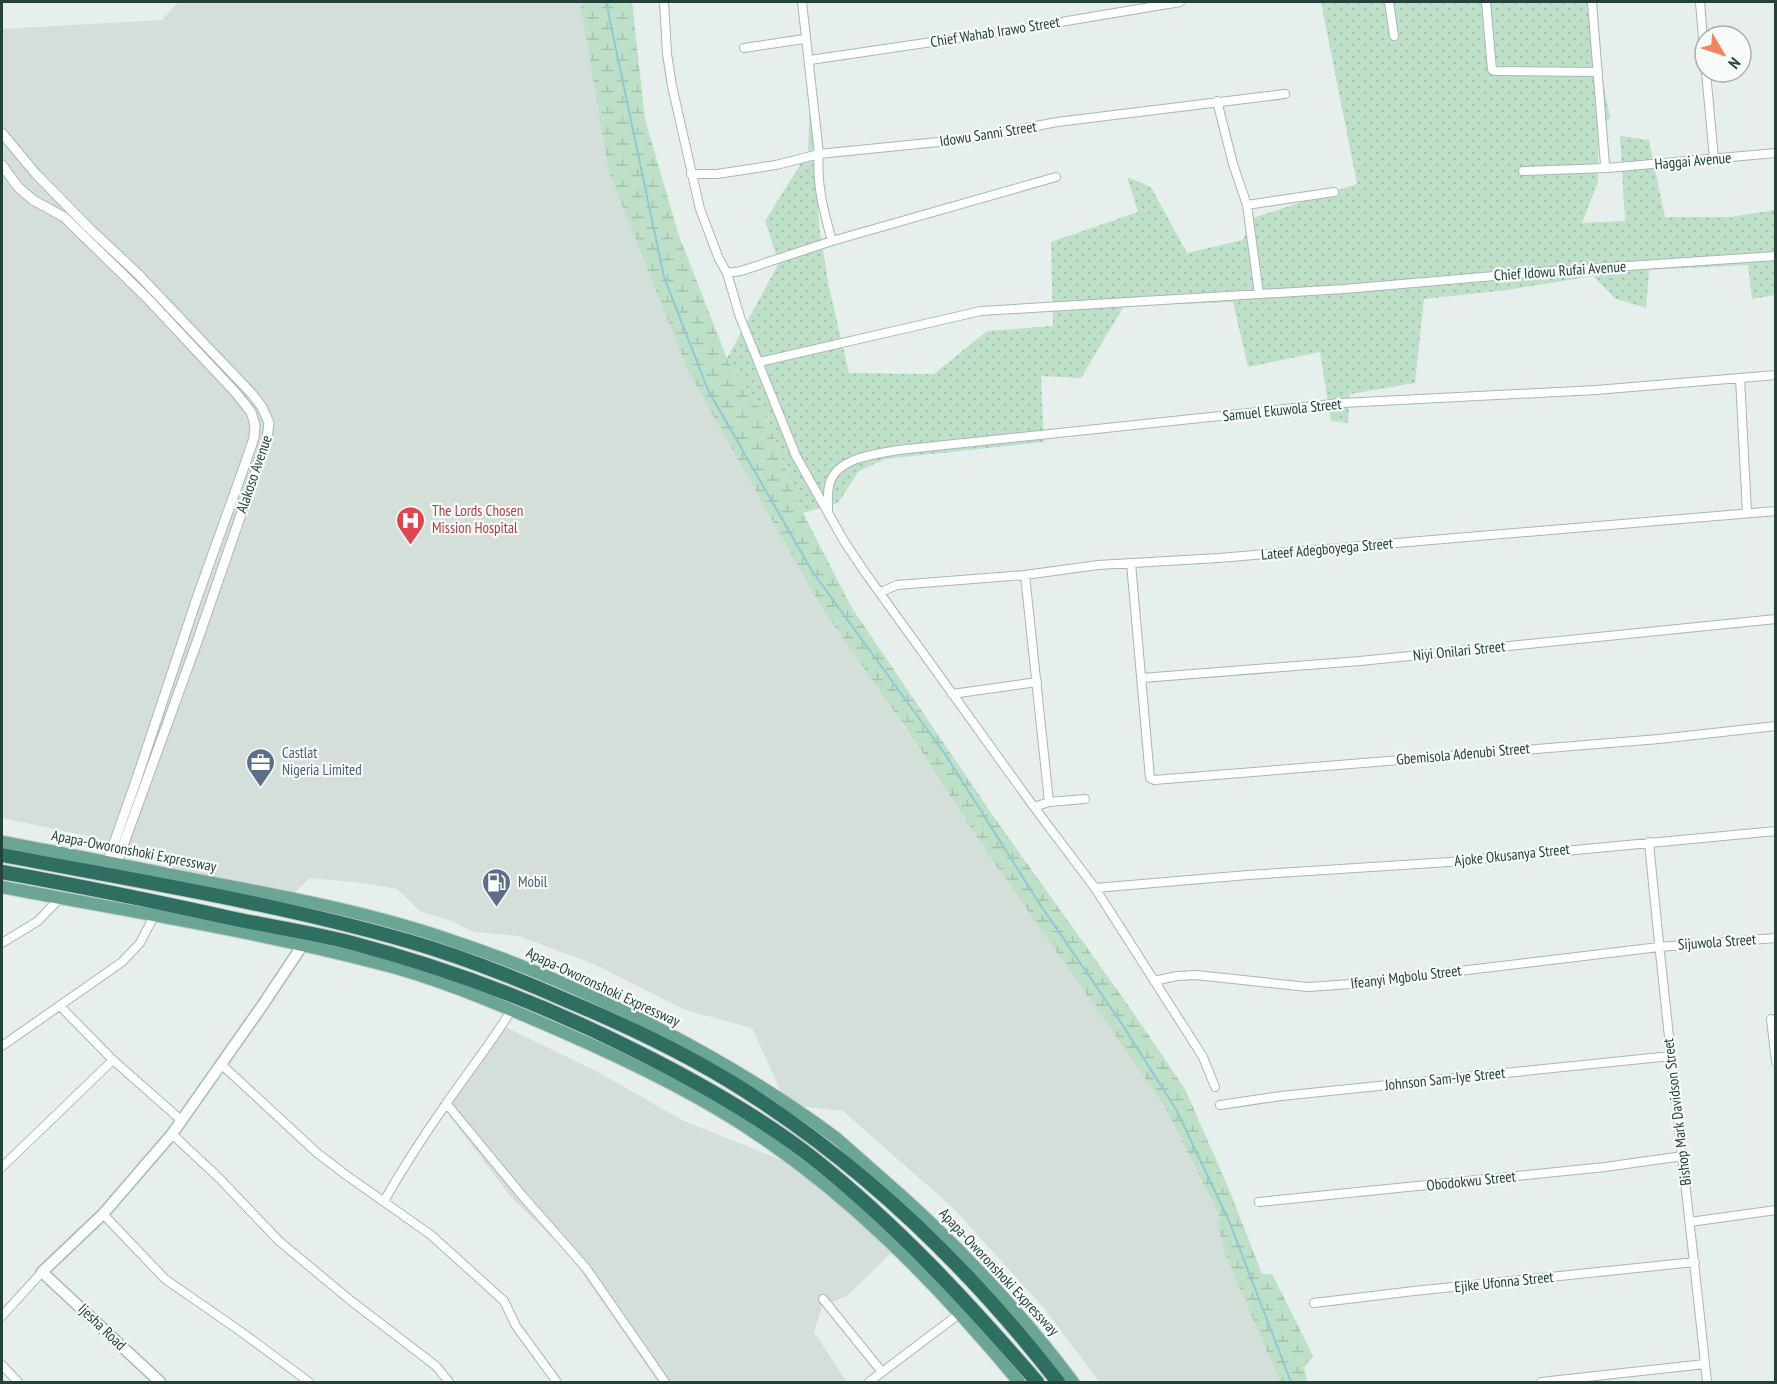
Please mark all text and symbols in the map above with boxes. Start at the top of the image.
street label: Chief Wahab Irawo Street [929,12,1061,51]
north arrow [1693,24,1753,84]
text: N [1724,54,1745,73]
street label: Idowu Sanni Street [938,116,1038,151]
street label: Haggai Avenue [1654,148,1732,173]
street label: Chief Idowu Rufai Avenue [1493,256,1627,285]
street label: Samuel Ekuwola Street [1222,394,1342,425]
street label: Alakoso Avenue [231,432,276,515]
place label: The Lords Chosen Mission Hospital [432,501,523,537]
hospital icon: The Lords Chosen Mission Hospital [395,504,427,546]
street label: Lateef Adegboyega Street [1260,533,1394,564]
street label: Niyi Onilari Street [1412,636,1506,665]
street label: Gbemisola Adenubi Street [1395,738,1530,769]
place label: Castlat Nigeria Limited [282,743,362,779]
office icon: Castlat Nigeria Limited [245,746,277,788]
street label: Apapa-Oworonshoki Expressway [50,825,219,876]
street label: Ajoke Okusanya Street [1453,839,1571,870]
fuel station icon: Mobil [481,866,513,908]
place label: Mobil [518,872,548,891]
street label: Sijuwola Street [1677,929,1757,954]
street label: Apapa-Oworonshoki Expressway [523,943,683,1031]
street label: Ifeanyi Mgbolu Street [1350,960,1462,993]
street label: Bishop Mark Davidson Street [1658,1037,1695,1187]
street label: Johnson Sam-Iye Street [1383,1063,1506,1094]
street label: Obodokwu Street [1425,1166,1517,1195]
street label: Apapa-Oworonshoki Expressway [935,1204,1064,1340]
street label: Ejike Ufonna Street [1454,1267,1554,1296]
street label: Ijesha Road [74,1299,130,1354]

